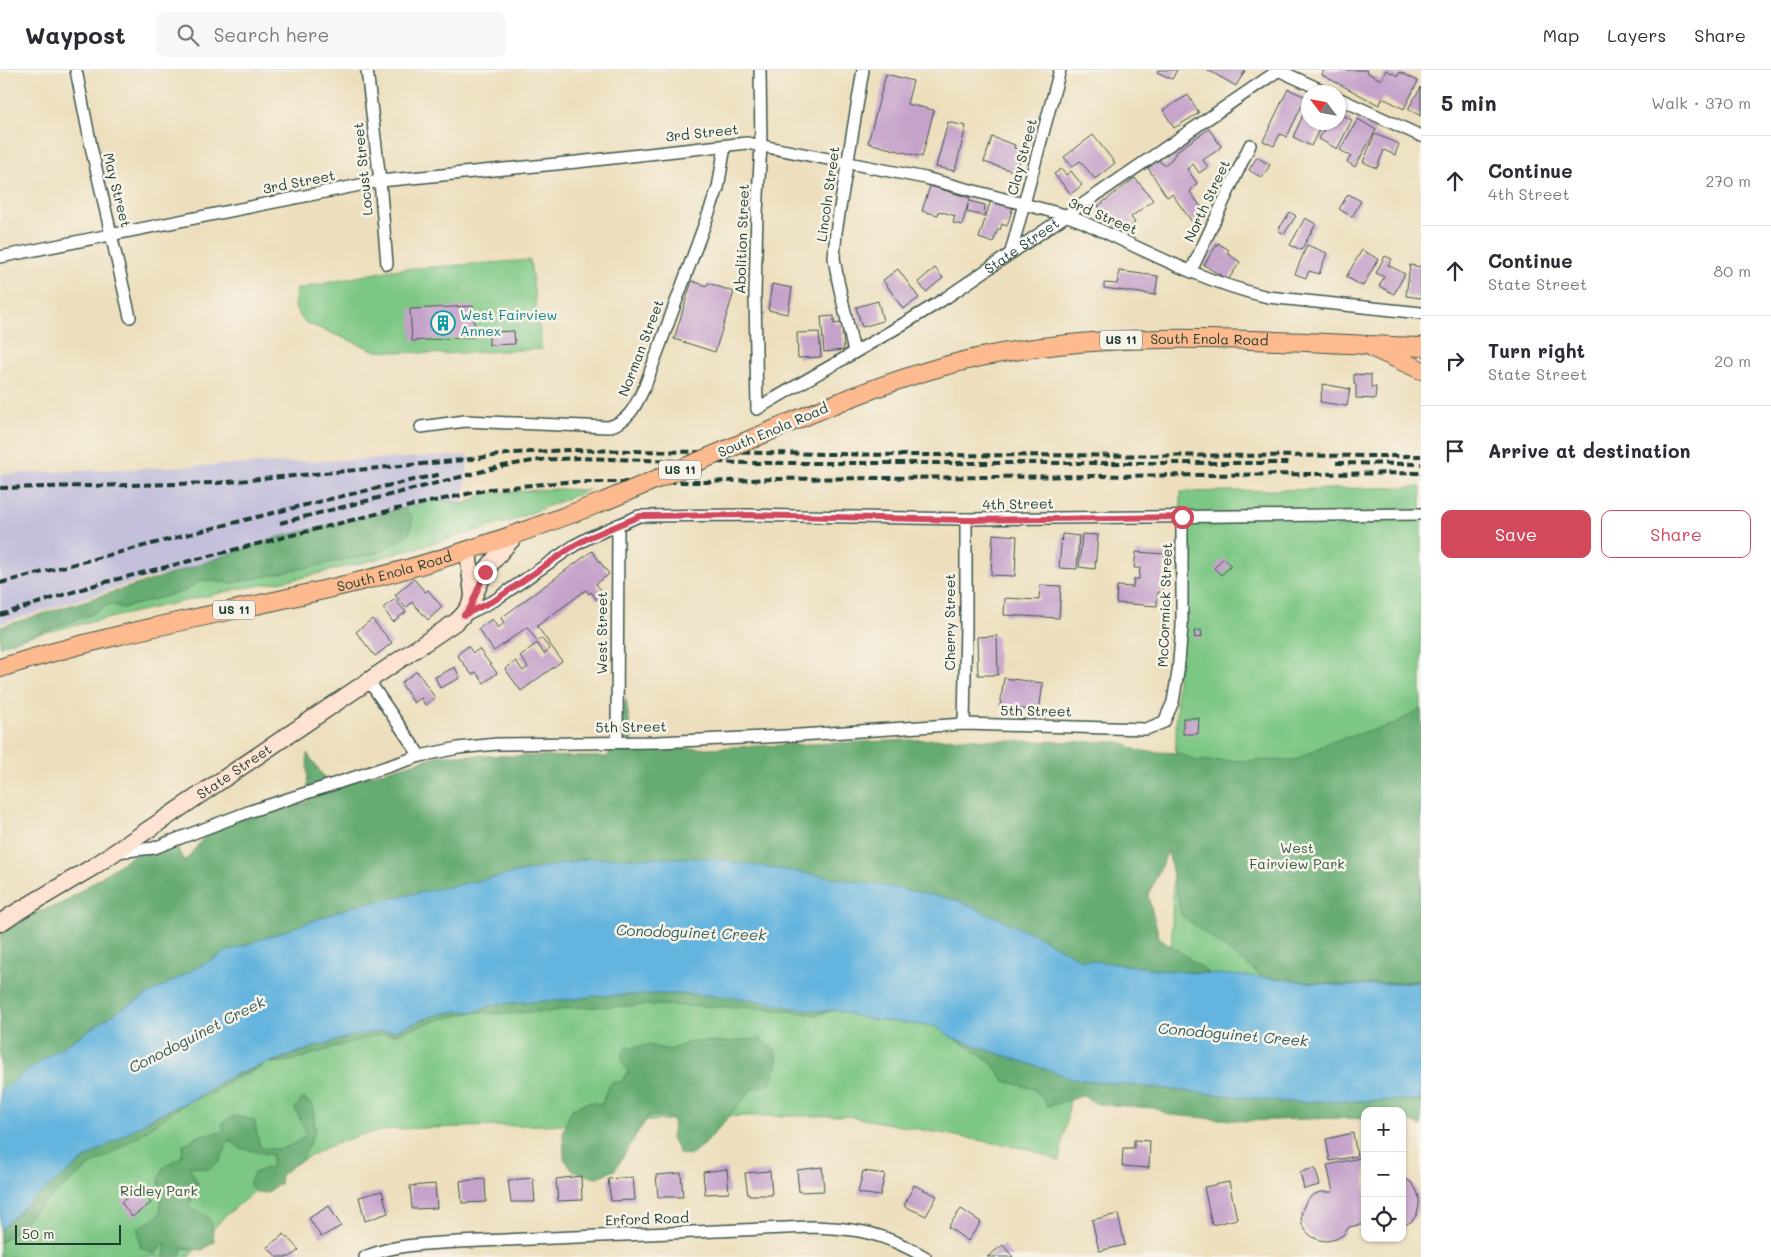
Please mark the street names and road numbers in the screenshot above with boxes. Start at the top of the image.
street label: Clay Street [1002,116,1041,197]
street label: 3rd Street [665,119,739,146]
street label: Locust Street [348,122,377,217]
street label: Lincoln Street [811,145,844,243]
street label: May Street [99,151,136,229]
street label: North Street [1179,157,1234,245]
street label: 3rd Street [261,165,337,198]
street label: Abolition Street [730,184,753,294]
street label: 3rd Street [1066,193,1141,239]
street label: State Street [980,213,1063,278]
street label: Norman Street [613,297,668,399]
street label: South Enola Road [1150,329,1269,349]
road number: US 11 [1100,330,1142,350]
street label: South Enola Road [715,398,831,461]
road number: US 11 [659,460,701,480]
street label: 4th Street [982,493,1054,514]
street label: McCormick Street [1153,542,1176,668]
street label: South Enola Road [335,546,454,596]
street label: Cherry Street [940,574,959,670]
street label: West Street [592,592,611,674]
road number: US 11 [213,600,255,620]
street label: 5th Street [1000,700,1072,721]
street label: 5th Street [595,716,667,737]
street label: State Street [193,739,275,803]
street label: Erford Road [605,1208,689,1229]

